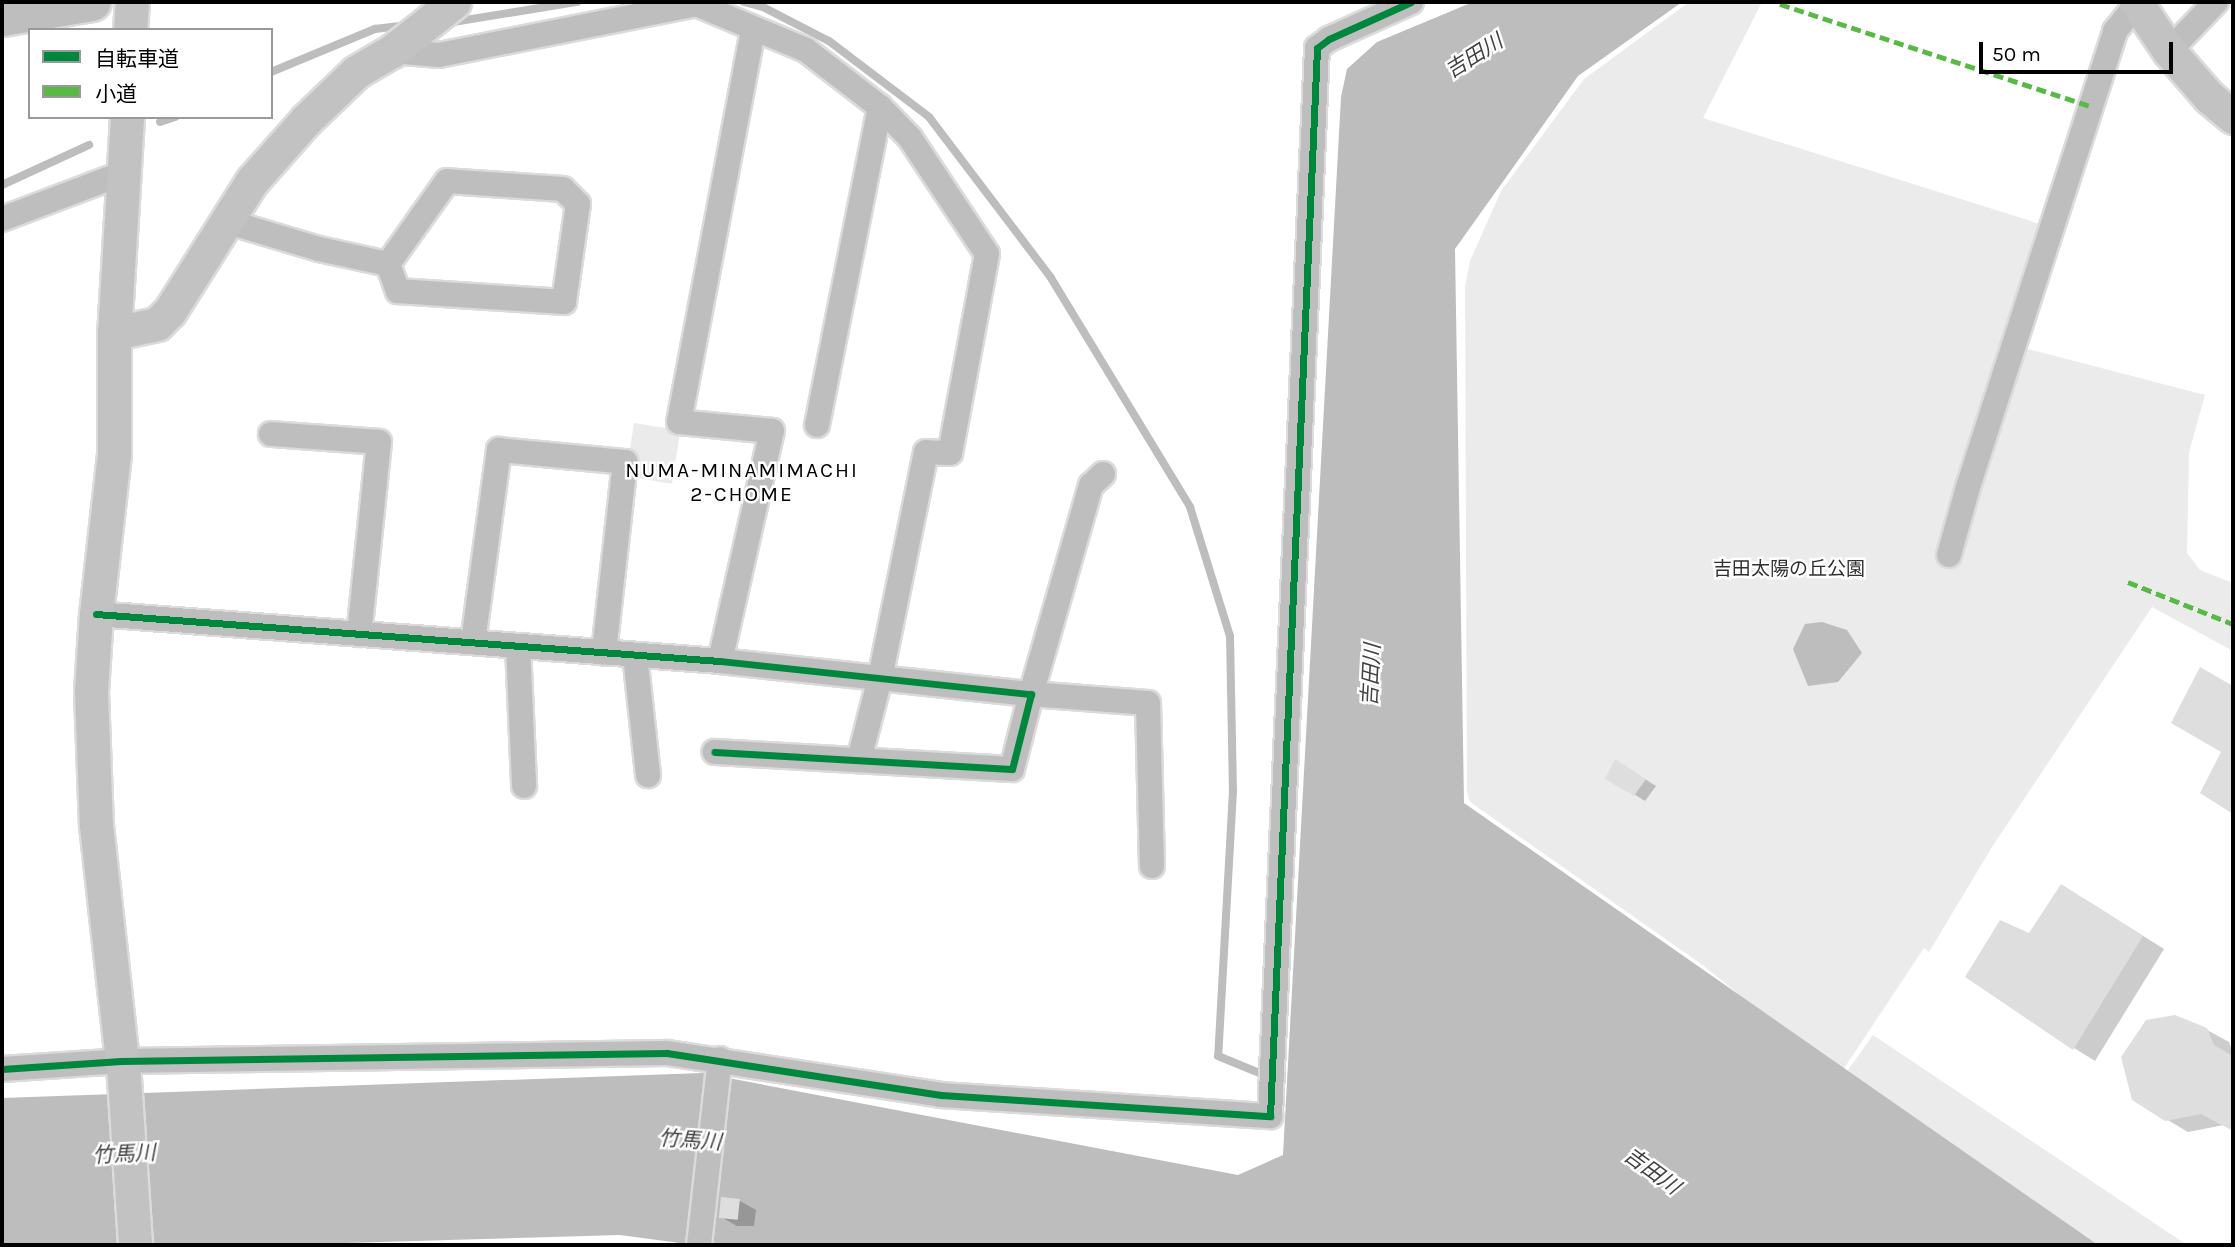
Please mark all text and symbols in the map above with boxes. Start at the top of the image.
legend [28,28,273,119]
scale bar [1983,28,2177,72]
water label: 吉田川 [1441,29,1507,83]
text: 50 m [1992,42,2041,66]
text: 自転車道 [95,47,179,71]
text: 小道 [95,82,137,106]
district label: NUMA-MINAMIMACHI 2-CHOME [627,457,857,507]
park label: 吉田太陽の丘公園 [1713,559,1865,581]
water label: 吉田川 [1357,643,1385,707]
water label: 竹馬川 [658,1125,722,1155]
water label: 竹馬川 [92,1140,156,1168]
water label: 吉田川 [1619,1142,1685,1200]

